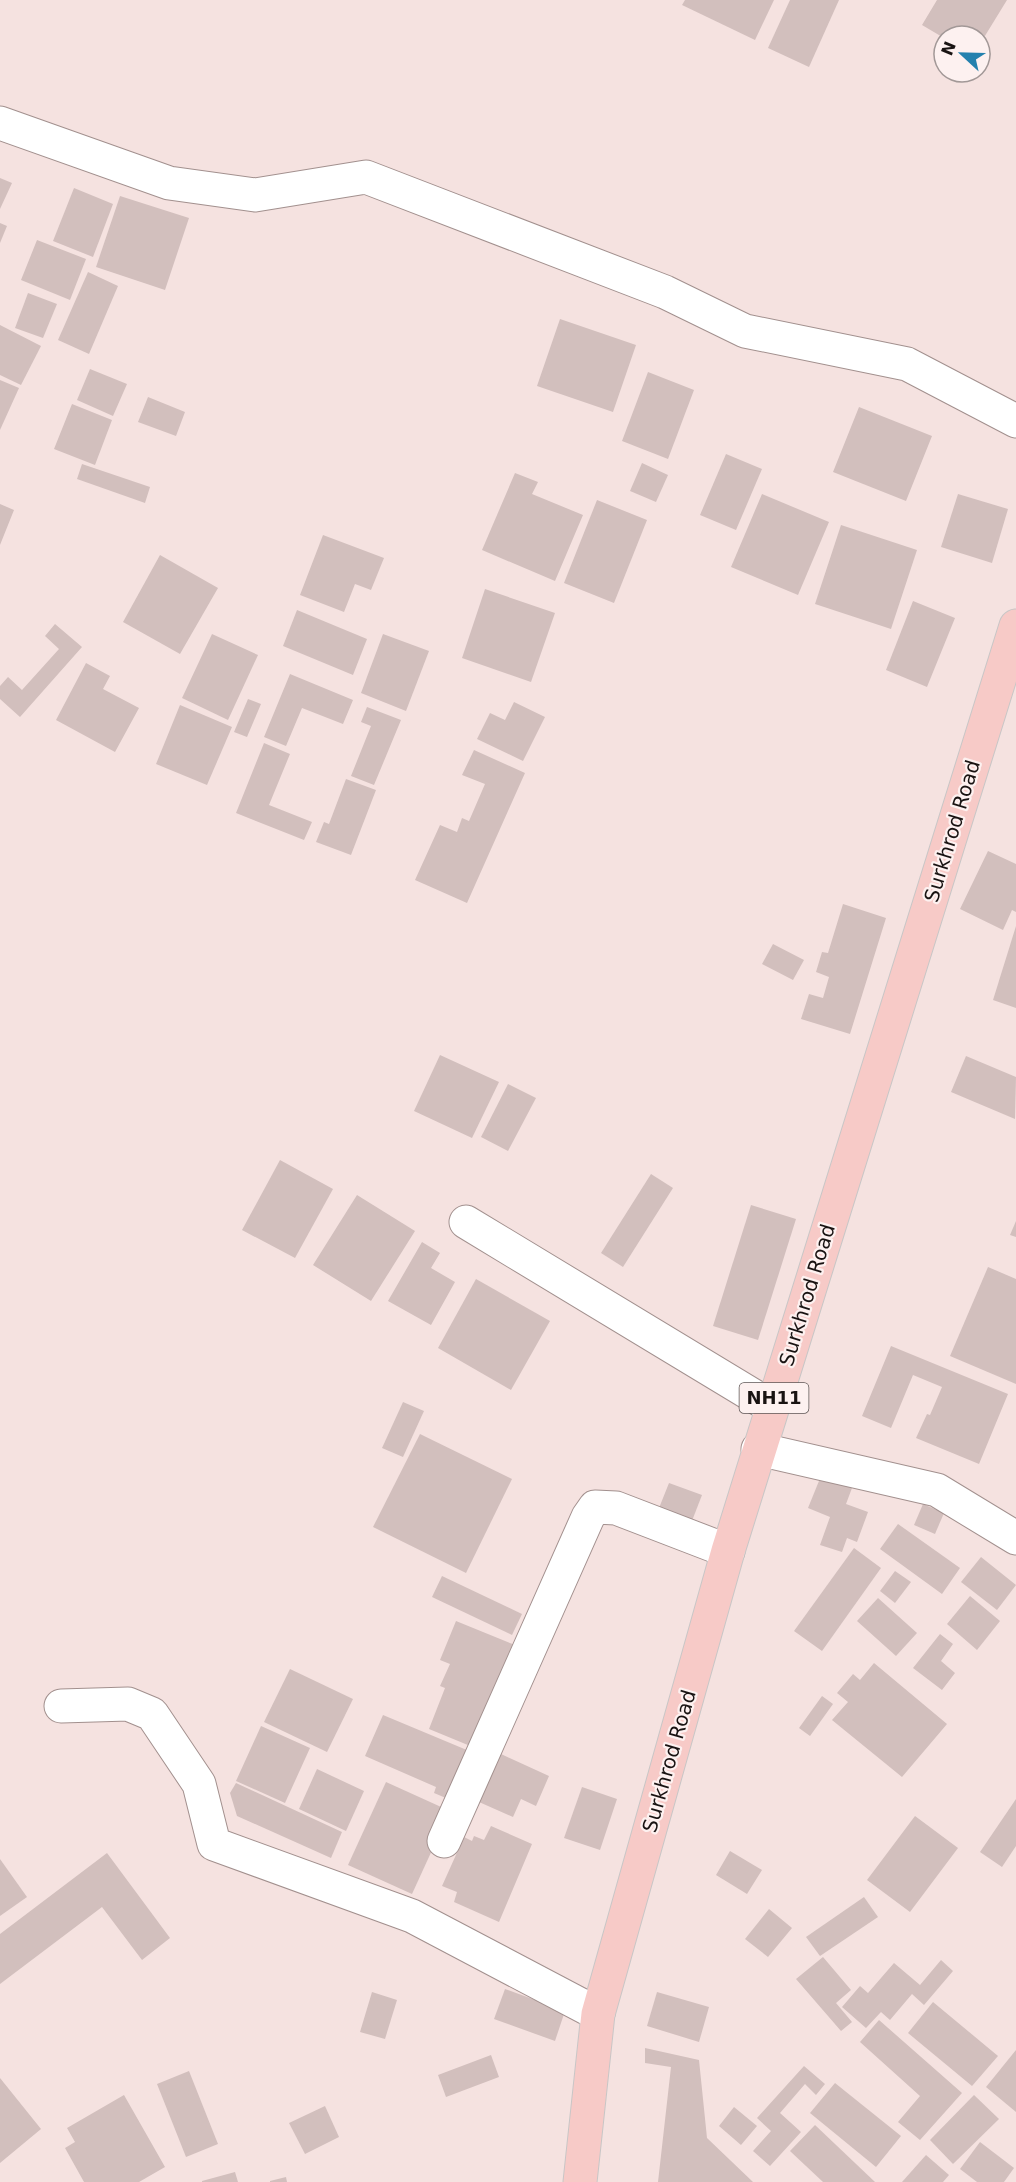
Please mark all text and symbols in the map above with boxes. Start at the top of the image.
north arrow [932,24,992,84]
text: N [937,39,960,58]
street label: Surkhrod Road [919,757,985,905]
street label: Surkhrod Road [774,1221,840,1369]
road number: NH11 [740,1383,808,1413]
street label: Surkhrod Road [637,1687,701,1835]

